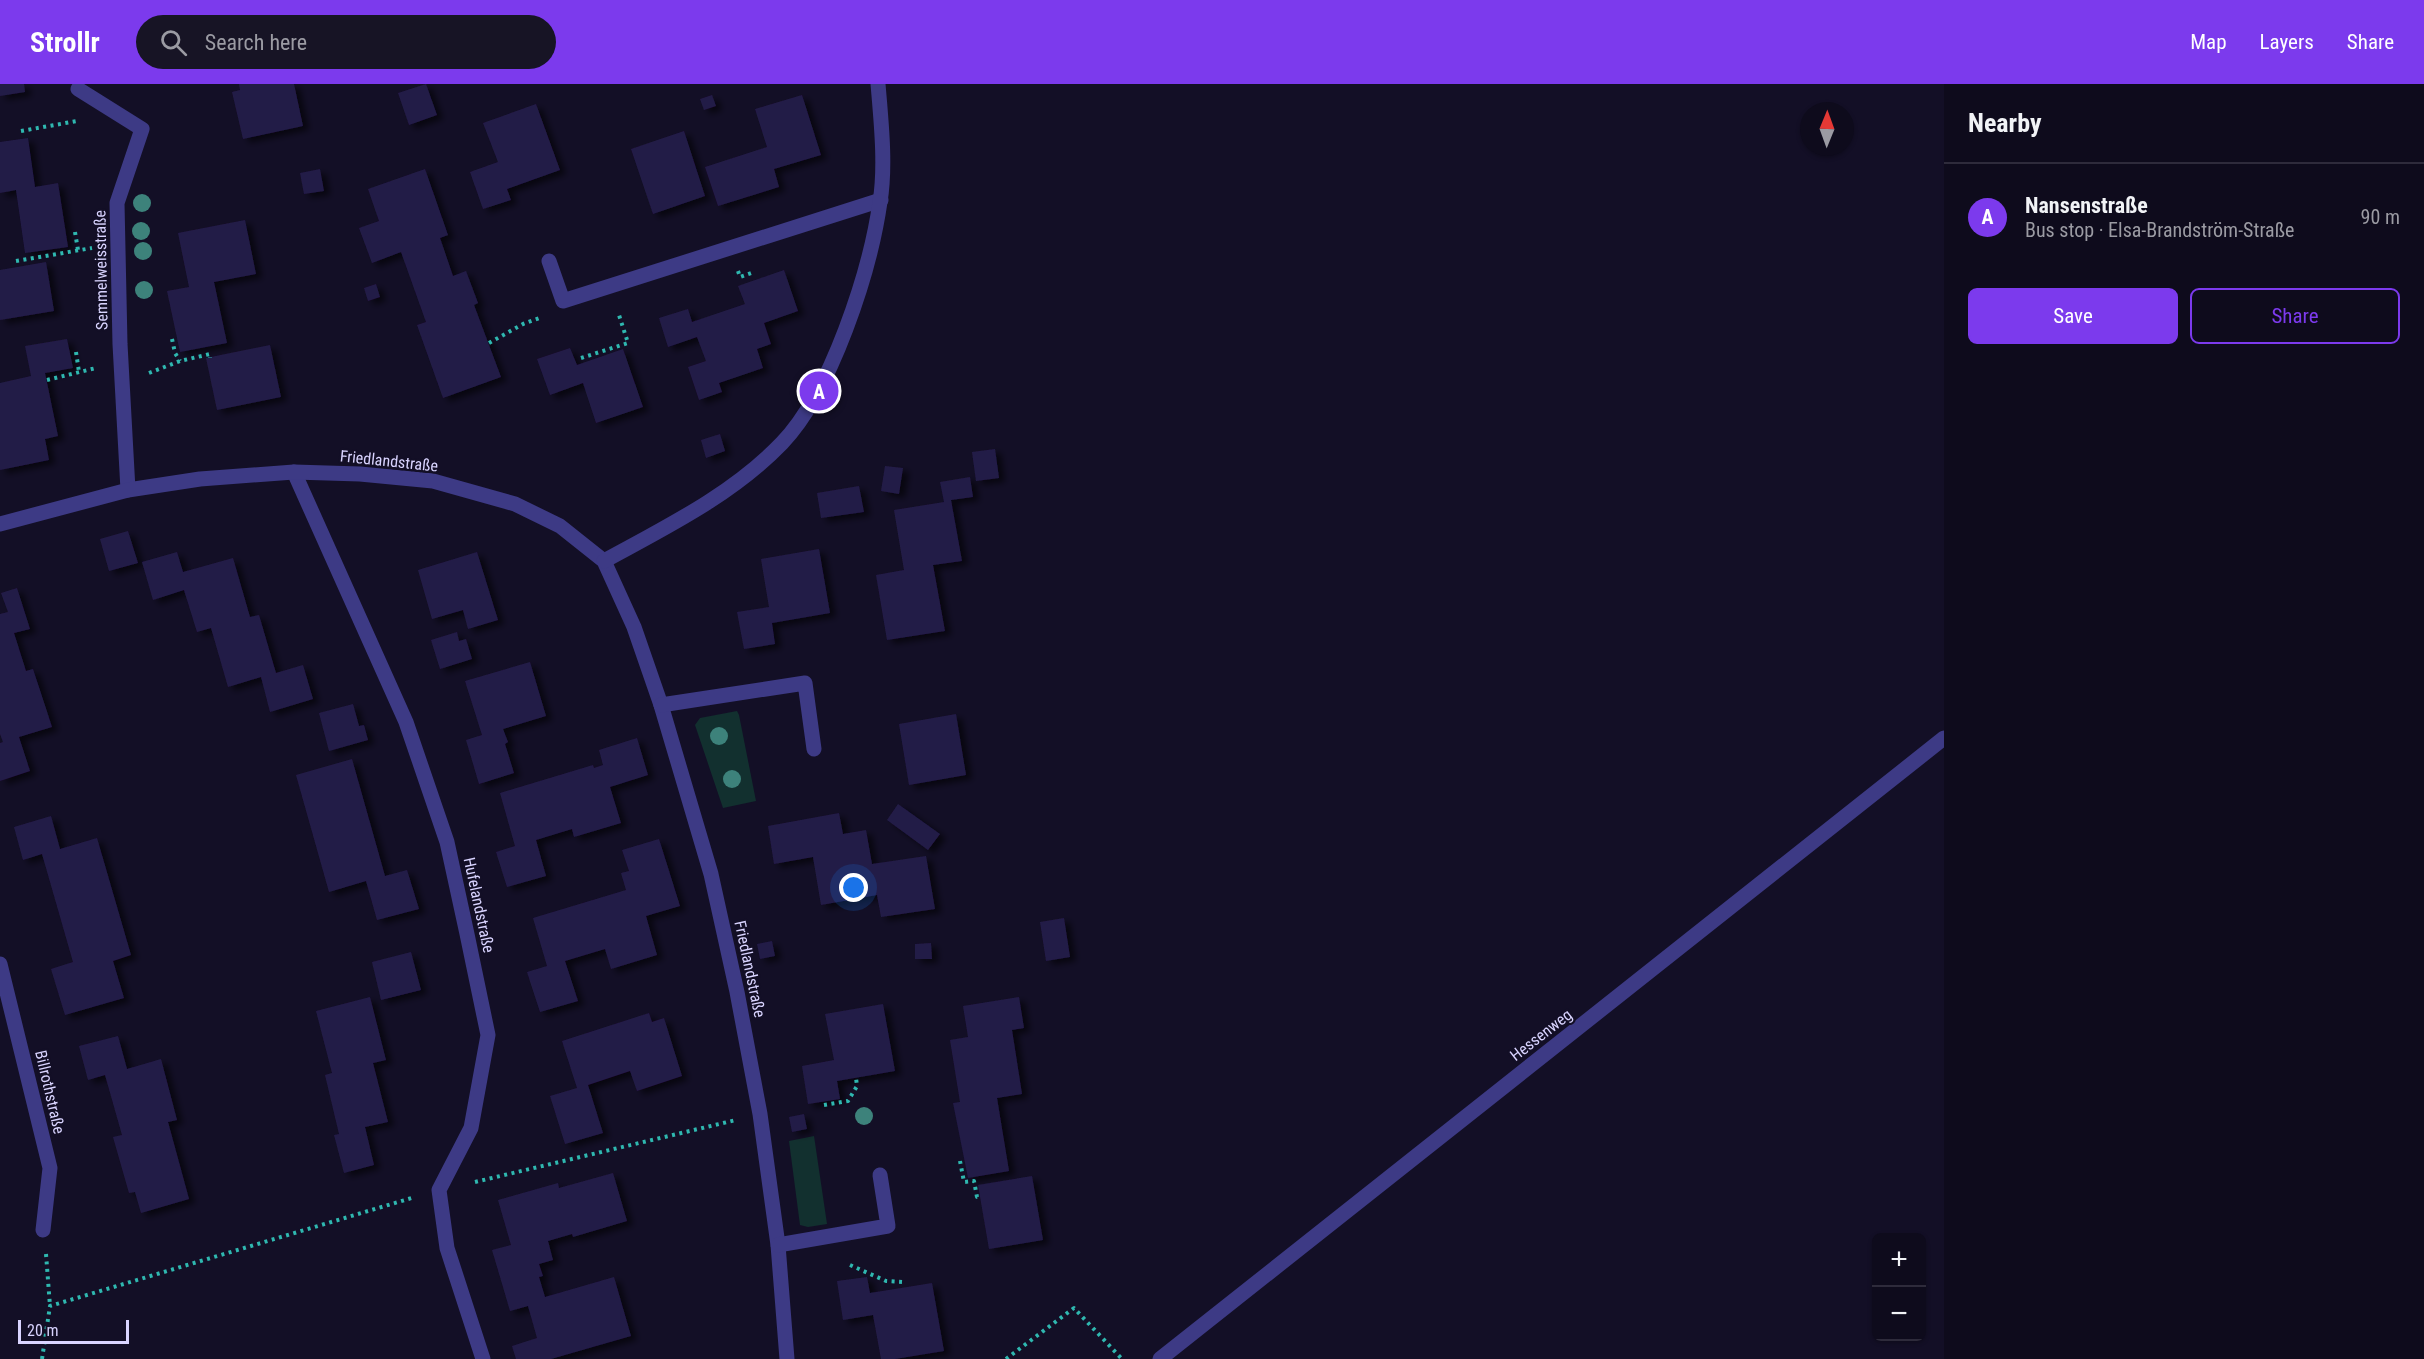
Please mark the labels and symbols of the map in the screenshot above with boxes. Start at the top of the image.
north arrow [1800,102,1854,156]
street label: Semmelweisstraße [90,210,112,330]
pin: A [800,368,838,414]
street label: Friedlandstraße [339,446,439,476]
street label: Hufelandstraße [460,856,498,954]
your location [839,873,868,902]
street label: Friedlandstraße [730,919,770,1019]
street label: Hessenweg [1506,1005,1576,1065]
street label: Billrothstraße [31,1048,69,1136]
scale bar [18,1317,129,1344]

